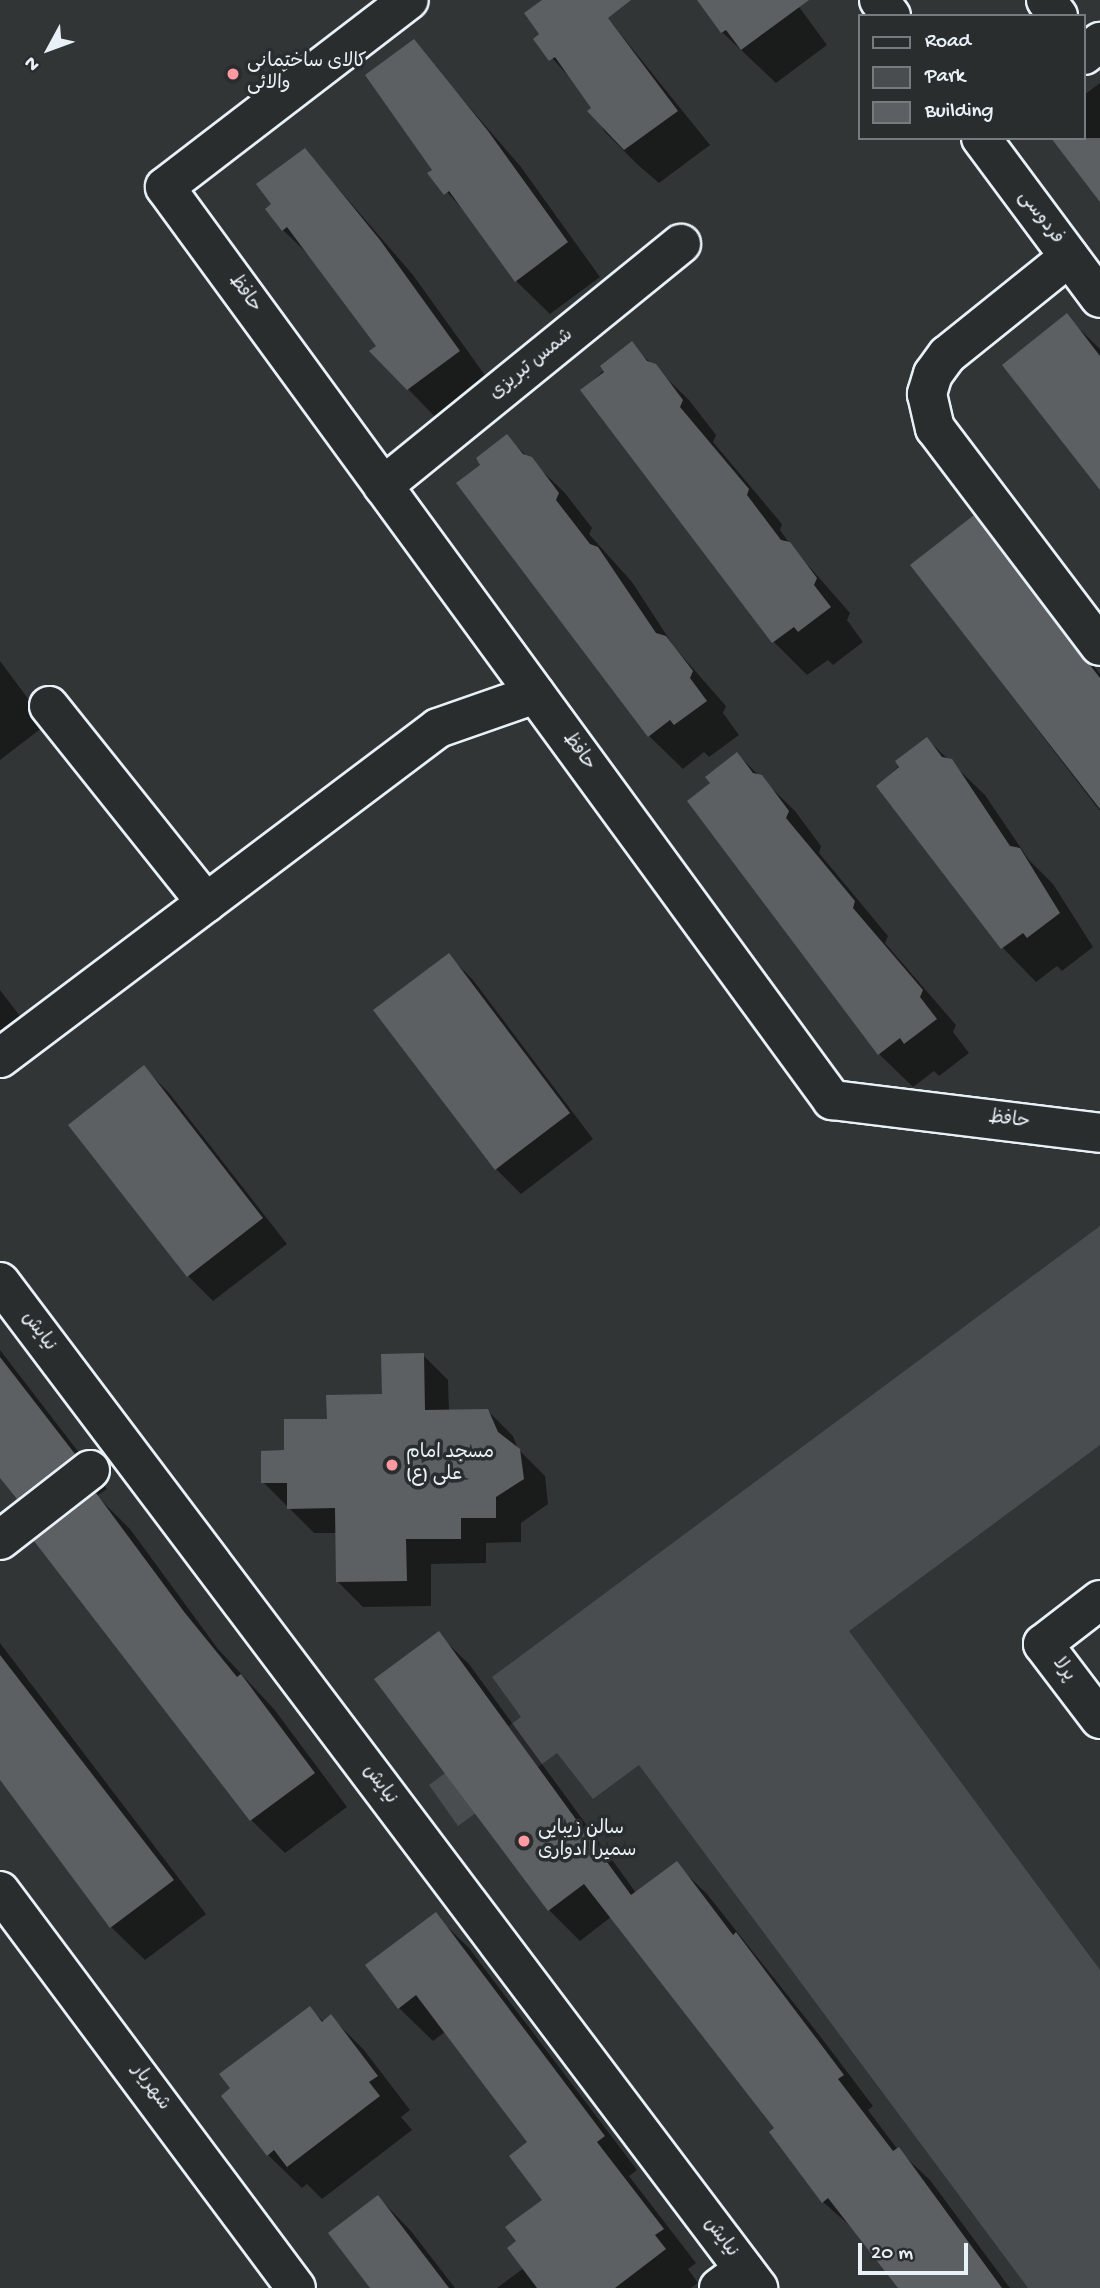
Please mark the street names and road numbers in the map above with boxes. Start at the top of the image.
street label: فردوسی [1012,187,1068,249]
street label: حافظ [223,270,265,318]
street label: شمس تبریزی [486,324,578,406]
street label: حافظ [557,728,599,776]
street label: حافظ [987,1107,1031,1135]
street label: نیایش [16,1308,60,1356]
street label: پرلا [1047,1653,1079,1687]
street label: نیایش [357,1761,401,1809]
street label: شهریار [126,2060,174,2116]
street label: نیایش [698,2214,742,2262]

